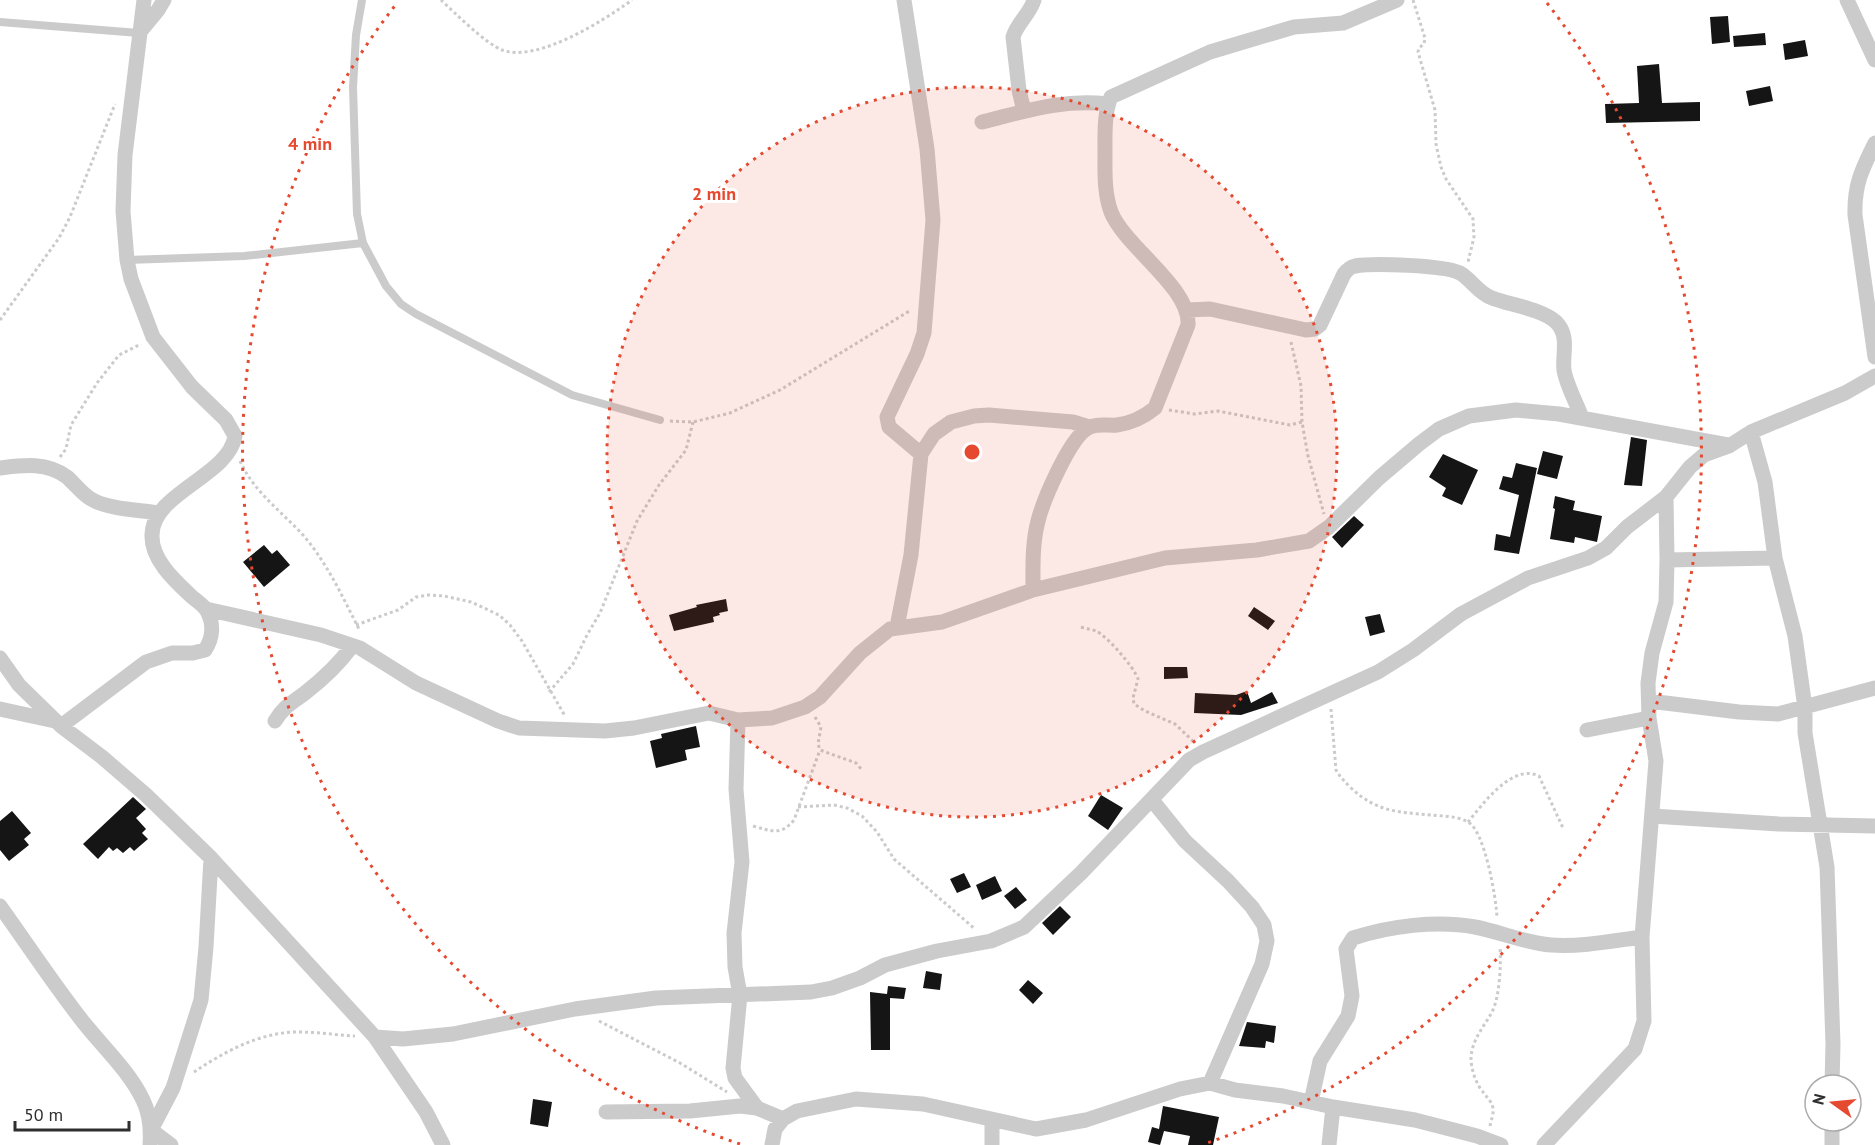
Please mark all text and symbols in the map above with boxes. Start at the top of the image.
text: 4 min [288,132,332,155]
text: 2 min [692,182,736,205]
centre of rings [962,442,982,462]
north arrow [1803,1073,1863,1133]
text: N [1807,1091,1830,1107]
scale bar [15,1094,129,1132]
text: 50 m [24,1103,63,1126]

